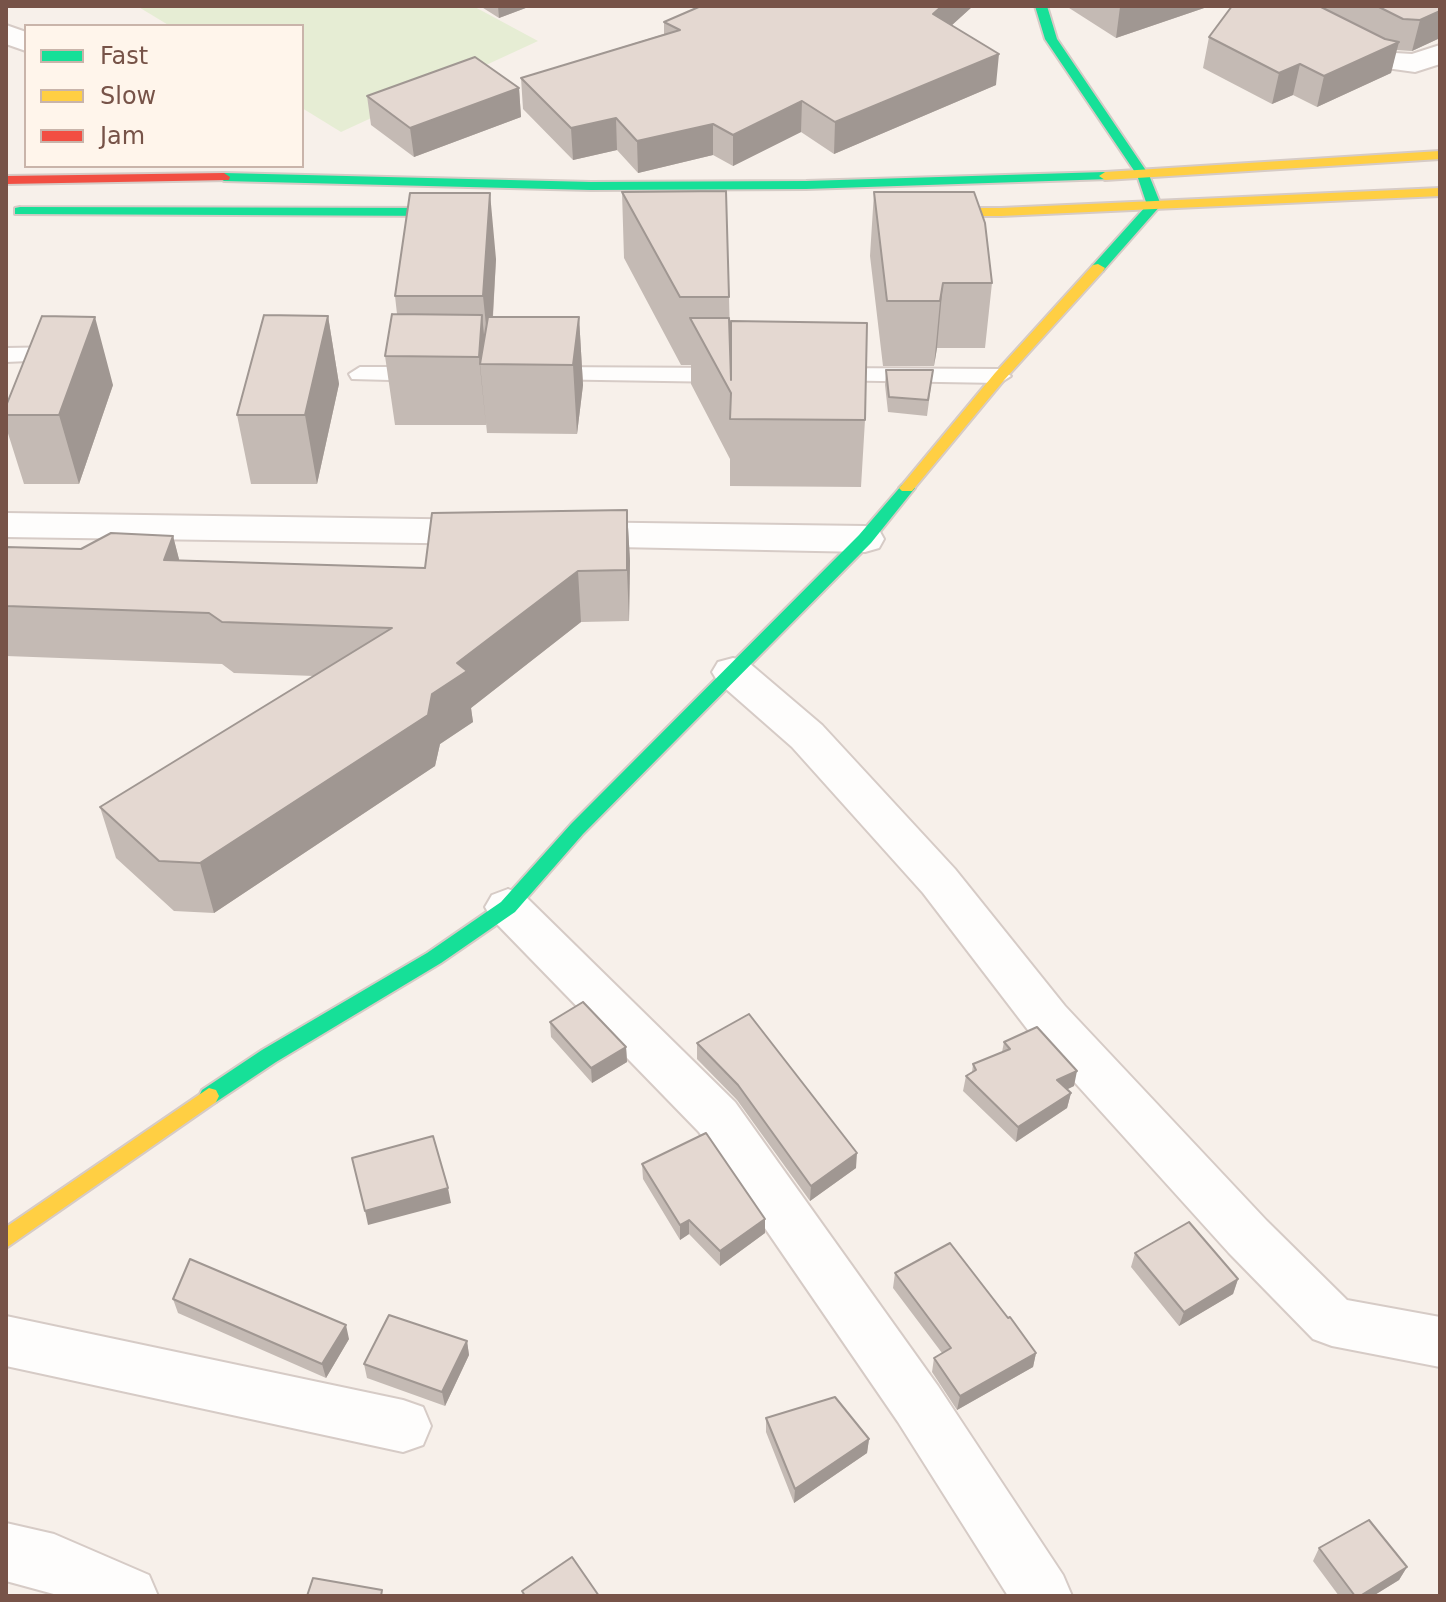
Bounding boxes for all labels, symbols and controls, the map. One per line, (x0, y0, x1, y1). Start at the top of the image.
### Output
legend (24, 24, 304, 168)
text: Fast (100, 42, 148, 70)
text: Slow (100, 82, 156, 110)
text: Jam (100, 122, 145, 150)

